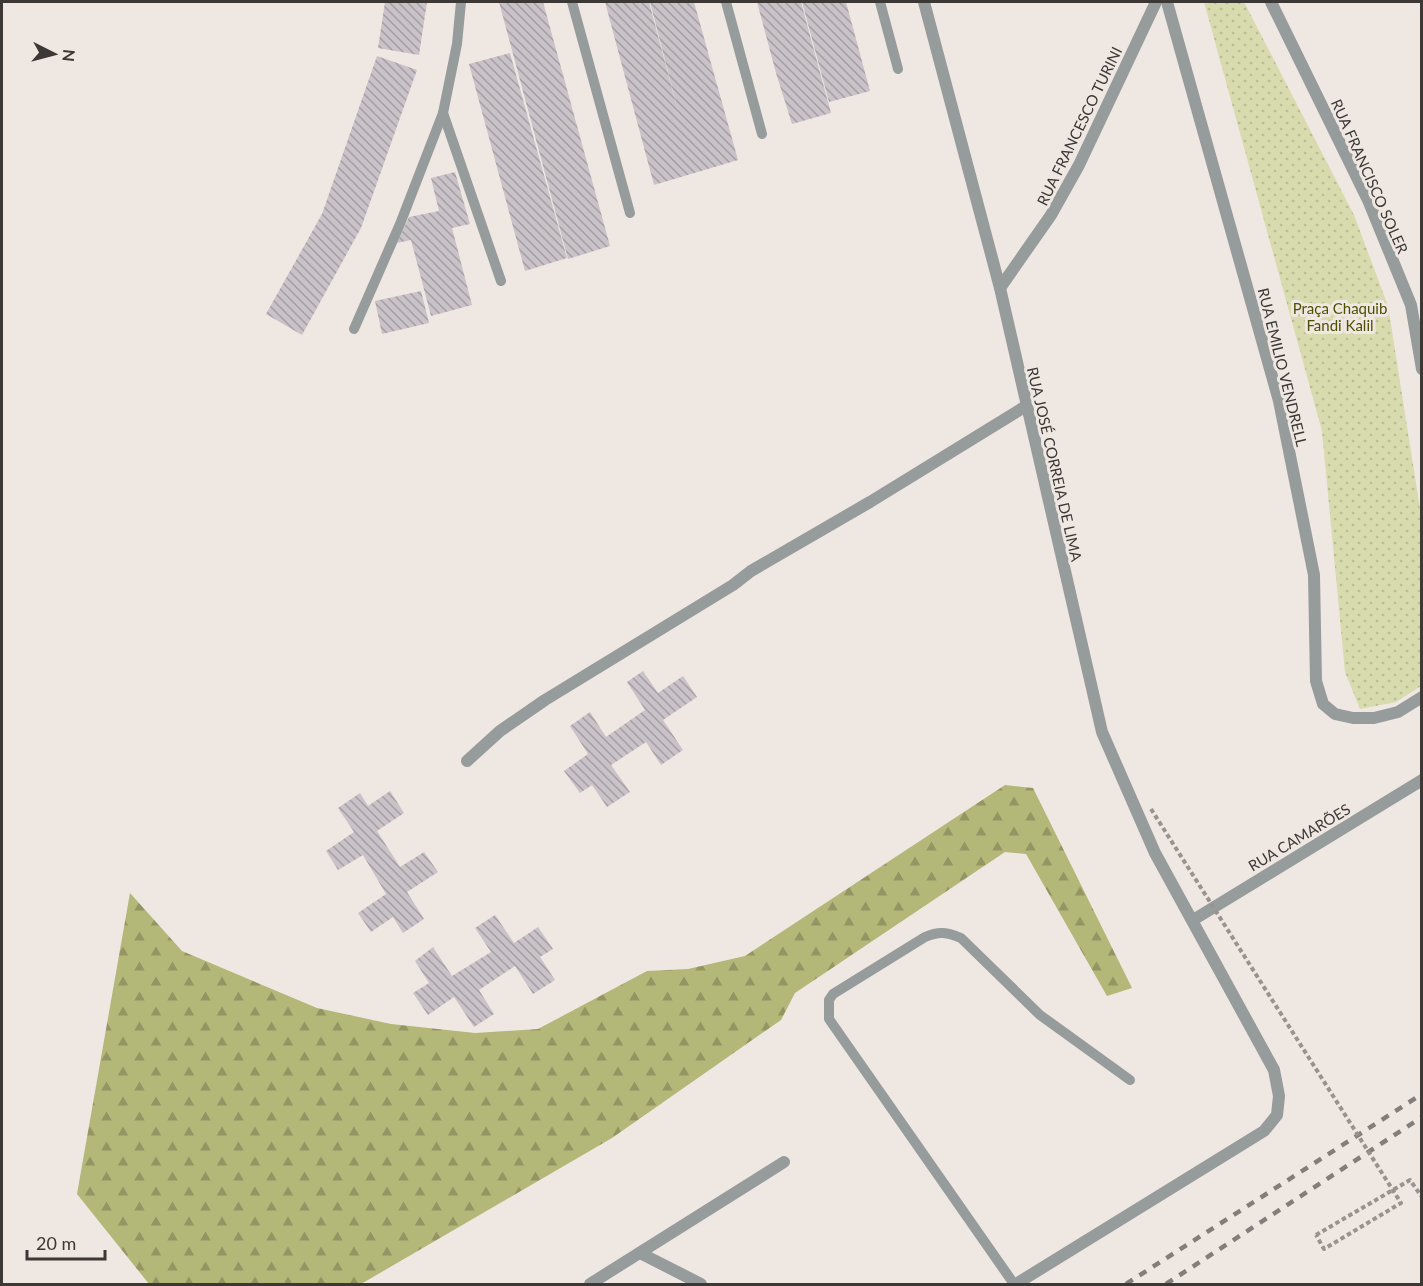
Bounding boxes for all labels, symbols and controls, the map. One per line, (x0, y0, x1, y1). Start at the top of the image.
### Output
north arrow (24, 24, 84, 84)
street label: RUA FRANCESCO TURINI (1033, 44, 1125, 208)
text: N (59, 48, 80, 63)
street label: RUA FRANCISCO SOLER (1328, 96, 1412, 256)
street label: RUA EMILIO VENDRELL (1255, 286, 1311, 448)
park label: Praça Chaquib Fandi Kalil (1293, 299, 1387, 334)
street label: RUA JOSÉ CORREIA DE LIMA (1024, 365, 1086, 564)
street label: RUA CAMARÕES (1245, 799, 1353, 875)
scale bar (27, 1223, 105, 1261)
text: 20 m (36, 1232, 76, 1254)

